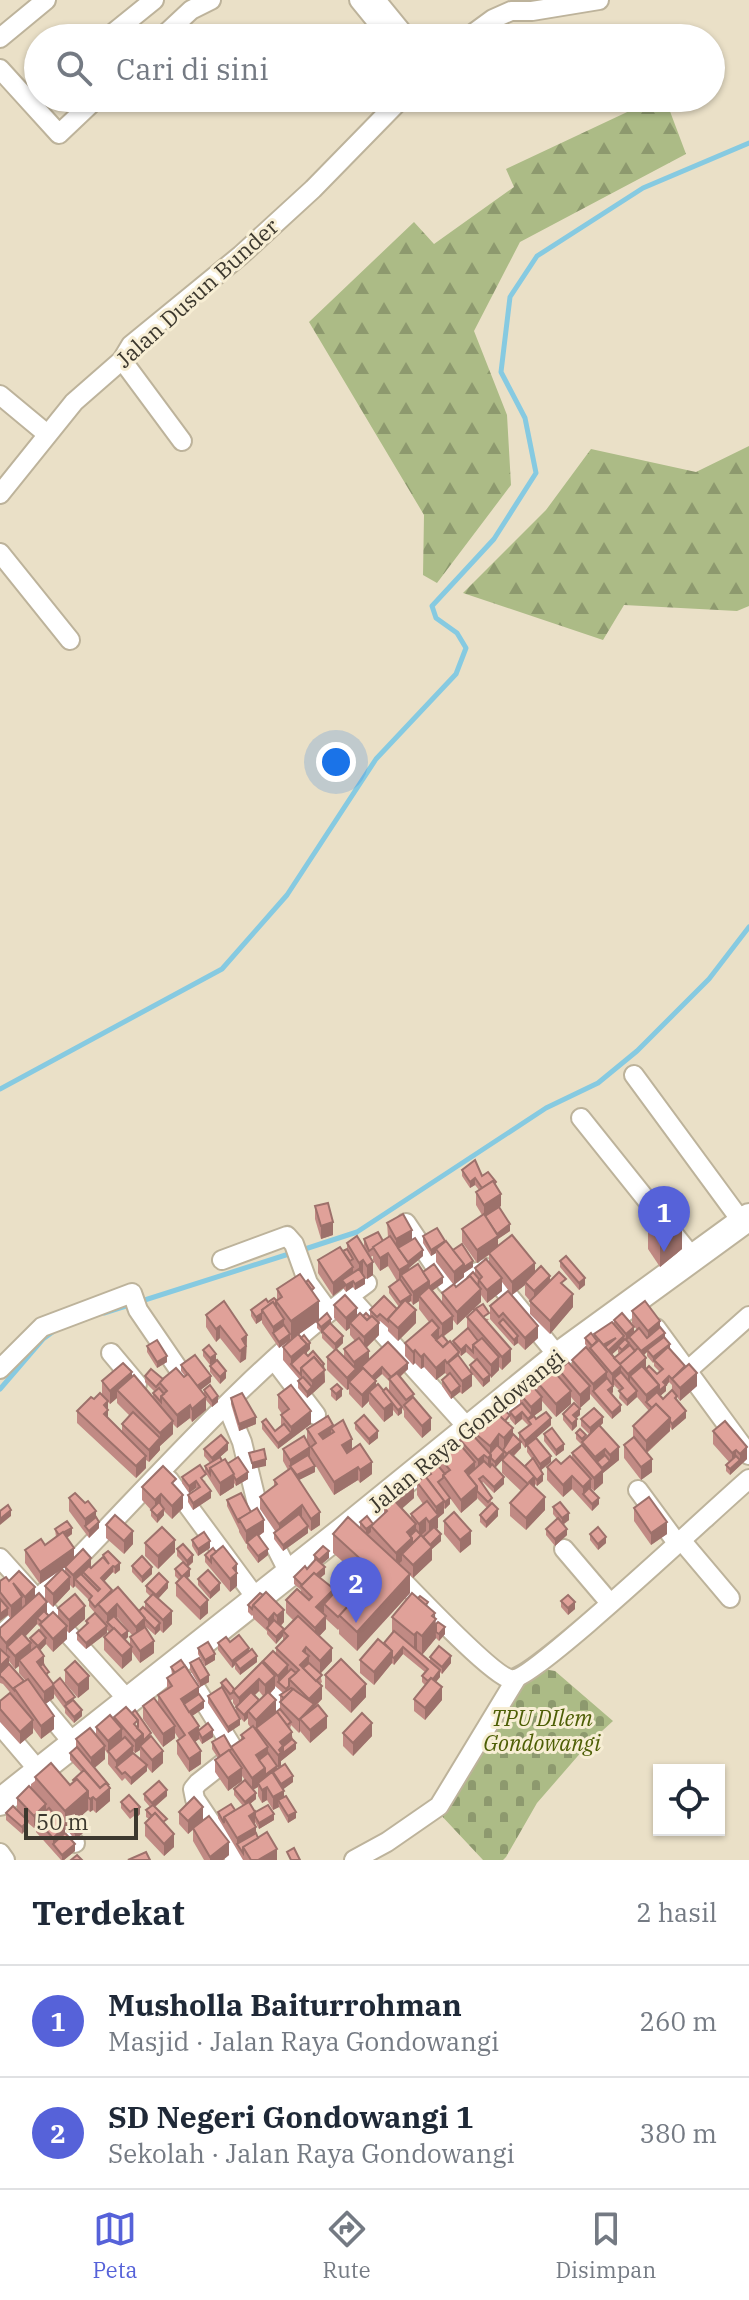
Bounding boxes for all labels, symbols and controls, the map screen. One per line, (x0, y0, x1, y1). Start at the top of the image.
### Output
search box (24, 24, 725, 112)
icon: search (52, 46, 96, 90)
text: Cari di sini (116, 49, 269, 88)
street label: Jalan Dusun Bunder (109, 212, 284, 374)
your location (316, 742, 356, 782)
pin: 1 (638, 1186, 690, 1252)
street label: Jalan Raya Gondowangi (361, 1342, 570, 1519)
pin: 2 (330, 1557, 382, 1623)
park label: TPU DIlem Gondowangi (483, 1703, 601, 1757)
map controls (653, 1764, 725, 1836)
button: locate (653, 1764, 725, 1836)
scale bar (24, 1804, 138, 1840)
text: 50 m (36, 1807, 88, 1836)
text: Terdekat (32, 1890, 185, 1934)
text: 2 hasil (636, 1895, 717, 1929)
text: Musholla Baiturrohman (108, 1985, 462, 2024)
text: 1 (50, 2004, 66, 2038)
text: 260 m (639, 2004, 717, 2038)
text: Masjid · Jalan Raya Gondowangi (108, 2024, 499, 2058)
text: SD Negeri Gondowangi 1 (108, 2097, 474, 2136)
text: 2 (50, 2116, 66, 2150)
text: 380 m (639, 2116, 717, 2150)
text: Sekolah · Jalan Raya Gondowangi (108, 2136, 515, 2170)
tab: Peta (93, 2207, 137, 2284)
tab: Rute (323, 2207, 370, 2284)
tab: Disimpan (556, 2207, 656, 2284)

